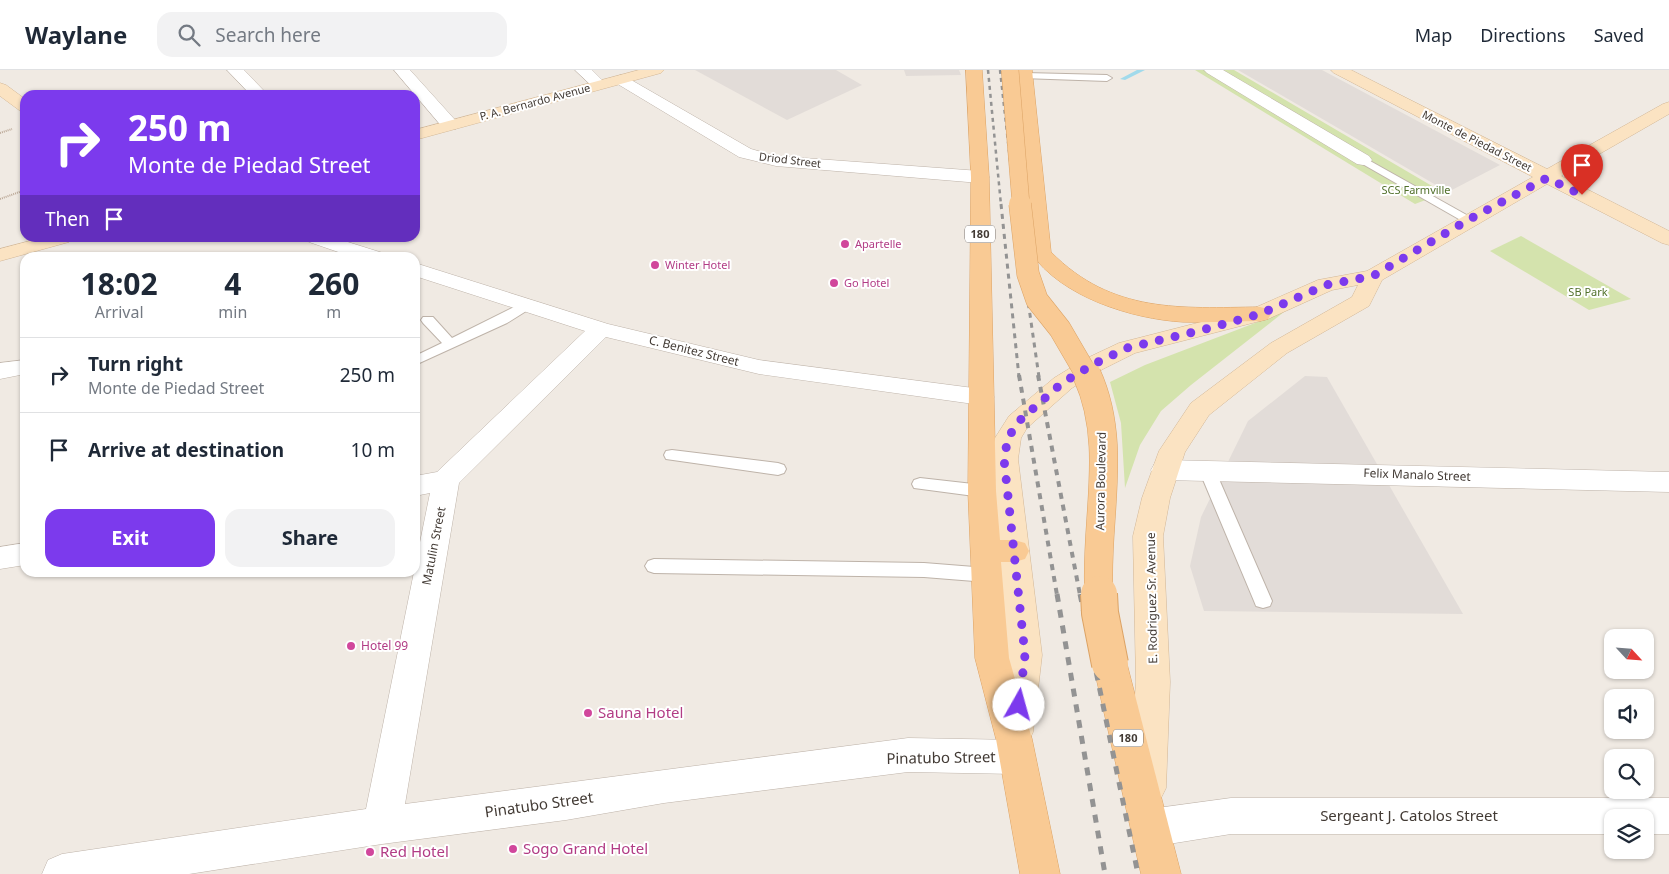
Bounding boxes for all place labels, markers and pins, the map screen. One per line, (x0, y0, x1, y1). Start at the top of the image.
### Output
pin (1561, 144, 1603, 195)
place label: Apartelle (855, 236, 902, 251)
marker: Apartelle (839, 238, 851, 250)
place label: Winter Hotel (665, 257, 730, 272)
marker: Winter Hotel (649, 259, 661, 271)
place label: Go Hotel (844, 275, 889, 290)
marker: Go Hotel (828, 277, 840, 289)
place label: Hotel 99 (361, 637, 408, 654)
marker: Hotel 99 (345, 640, 357, 652)
place label: Sauna Hotel (598, 702, 683, 722)
marker: Sauna Hotel (582, 707, 594, 719)
place label: Sogo Grand Hotel (523, 838, 648, 858)
place label: Red Hotel (380, 841, 449, 861)
marker: Sogo Grand Hotel (507, 843, 519, 855)
marker: Red Hotel (364, 846, 376, 858)

